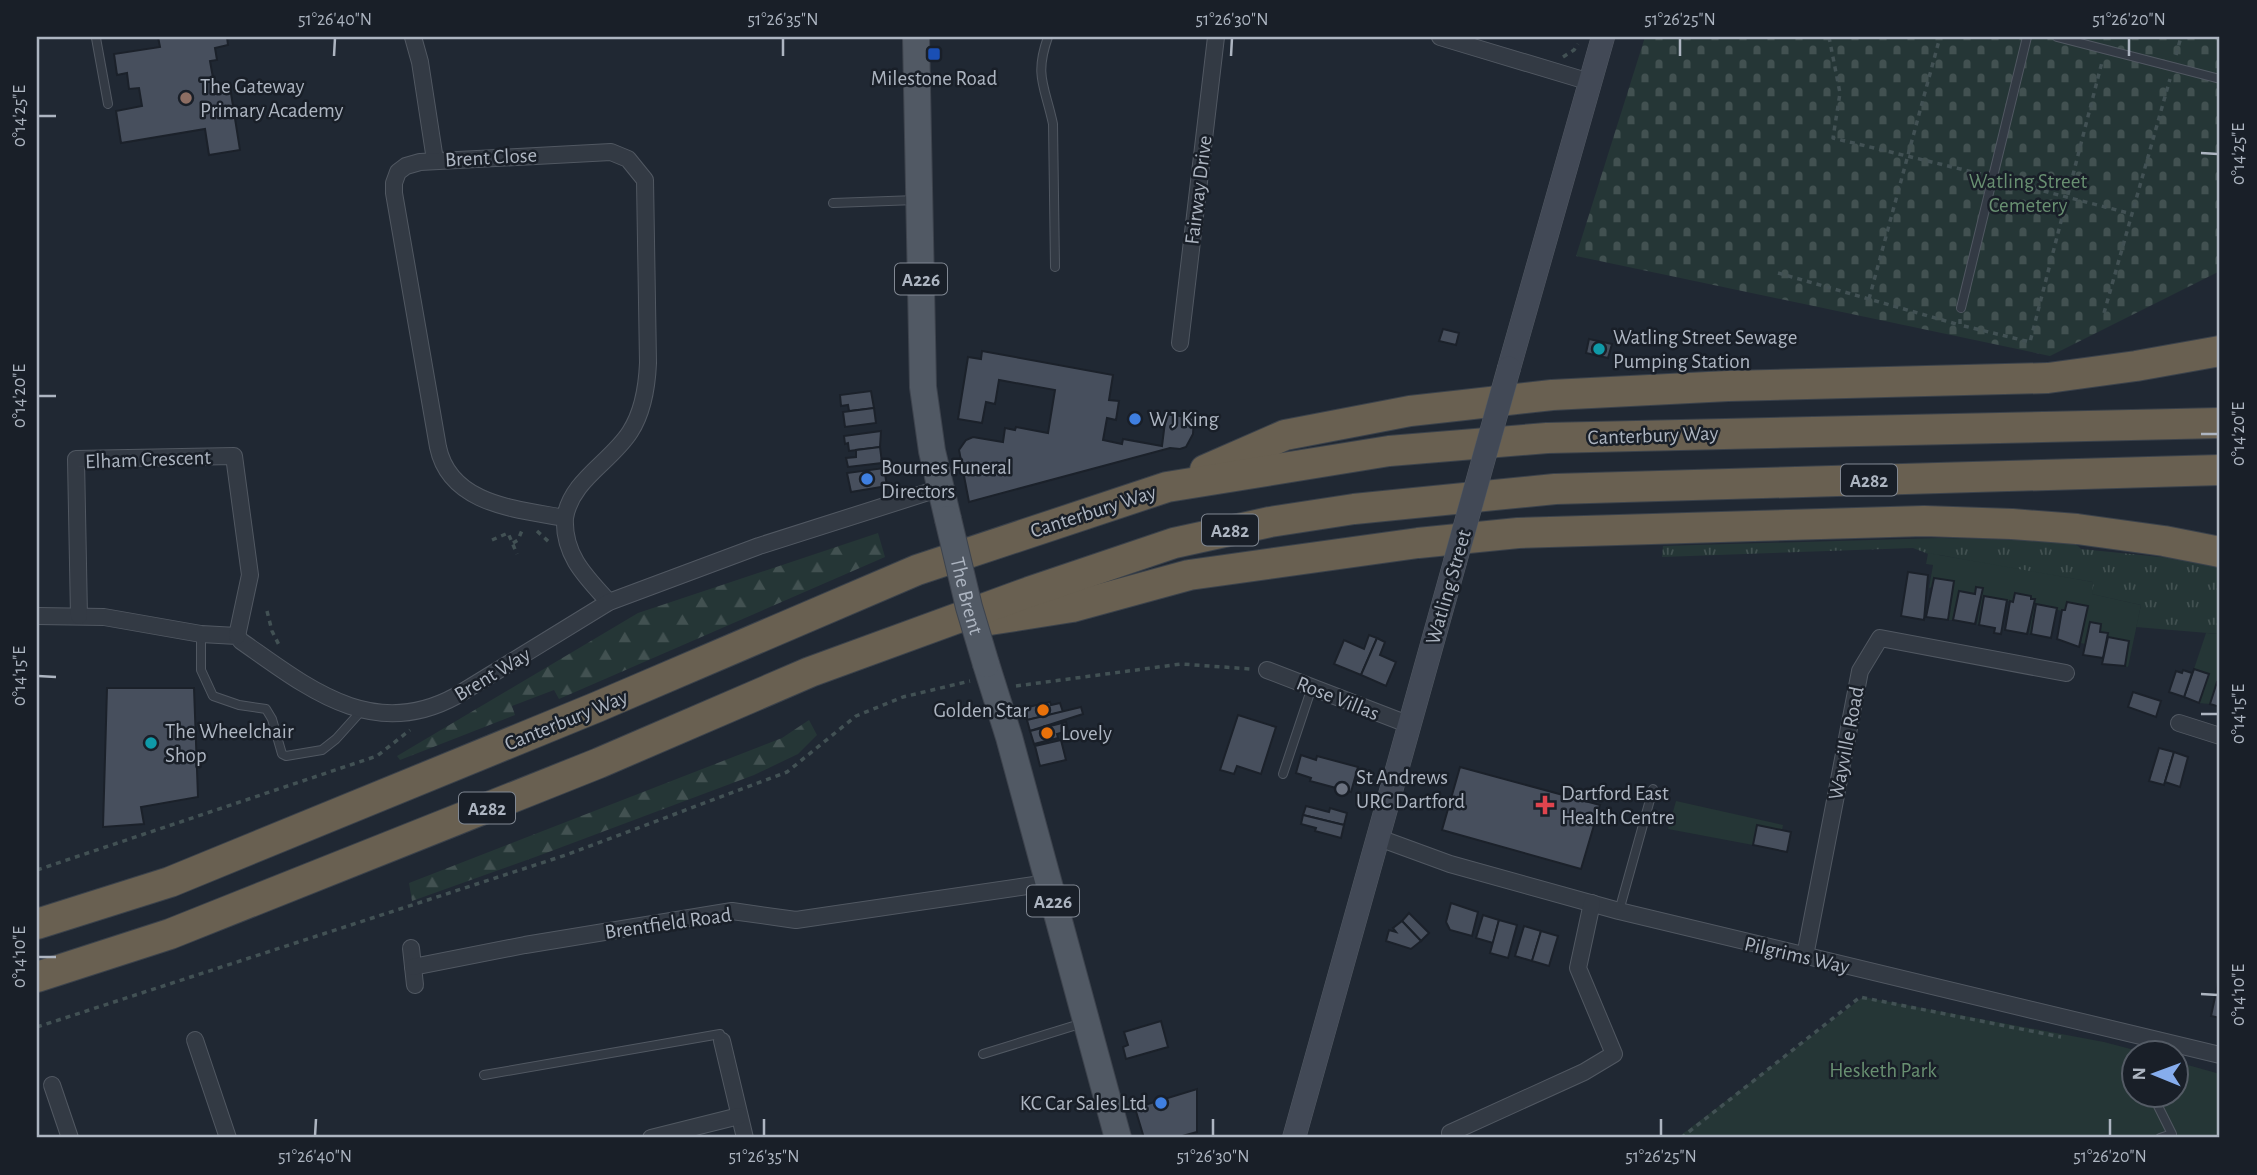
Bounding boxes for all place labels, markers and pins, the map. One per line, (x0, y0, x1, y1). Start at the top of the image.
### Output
marker: Milestone Road (926, 46, 942, 62)
place label: Milestone Road (871, 68, 997, 89)
place label: The Gateway Primary Academy (200, 76, 344, 121)
marker: The Gateway Primary Academy (178, 90, 194, 106)
place label: Watling Street Sewage Pumping Station (1613, 327, 1797, 372)
marker: Watling Street Sewage Pumping Station (1591, 341, 1607, 357)
place label: W J King (1149, 409, 1220, 430)
marker: W J King (1127, 411, 1143, 427)
place label: Bournes Funeral Directors (881, 457, 1012, 502)
marker: Bournes Funeral Directors (859, 471, 875, 487)
place label: Golden Star (934, 700, 1029, 721)
marker: Golden Star (1035, 702, 1051, 718)
place label: The Wheelchair Shop (165, 721, 294, 766)
place label: Lovely (1061, 723, 1112, 744)
marker: Lovely (1039, 725, 1055, 741)
marker: The Wheelchair Shop (143, 735, 159, 751)
place label: St Andrews URC Dartford (1356, 767, 1465, 812)
marker: St Andrews URC Dartford (1334, 781, 1350, 797)
place label: Dartford East Health Centre (1561, 783, 1675, 828)
marker: Dartford East Health Centre (1535, 795, 1555, 815)
place label: KC Car Sales Ltd (1020, 1093, 1147, 1114)
marker: KC Car Sales Ltd (1153, 1095, 1169, 1111)

